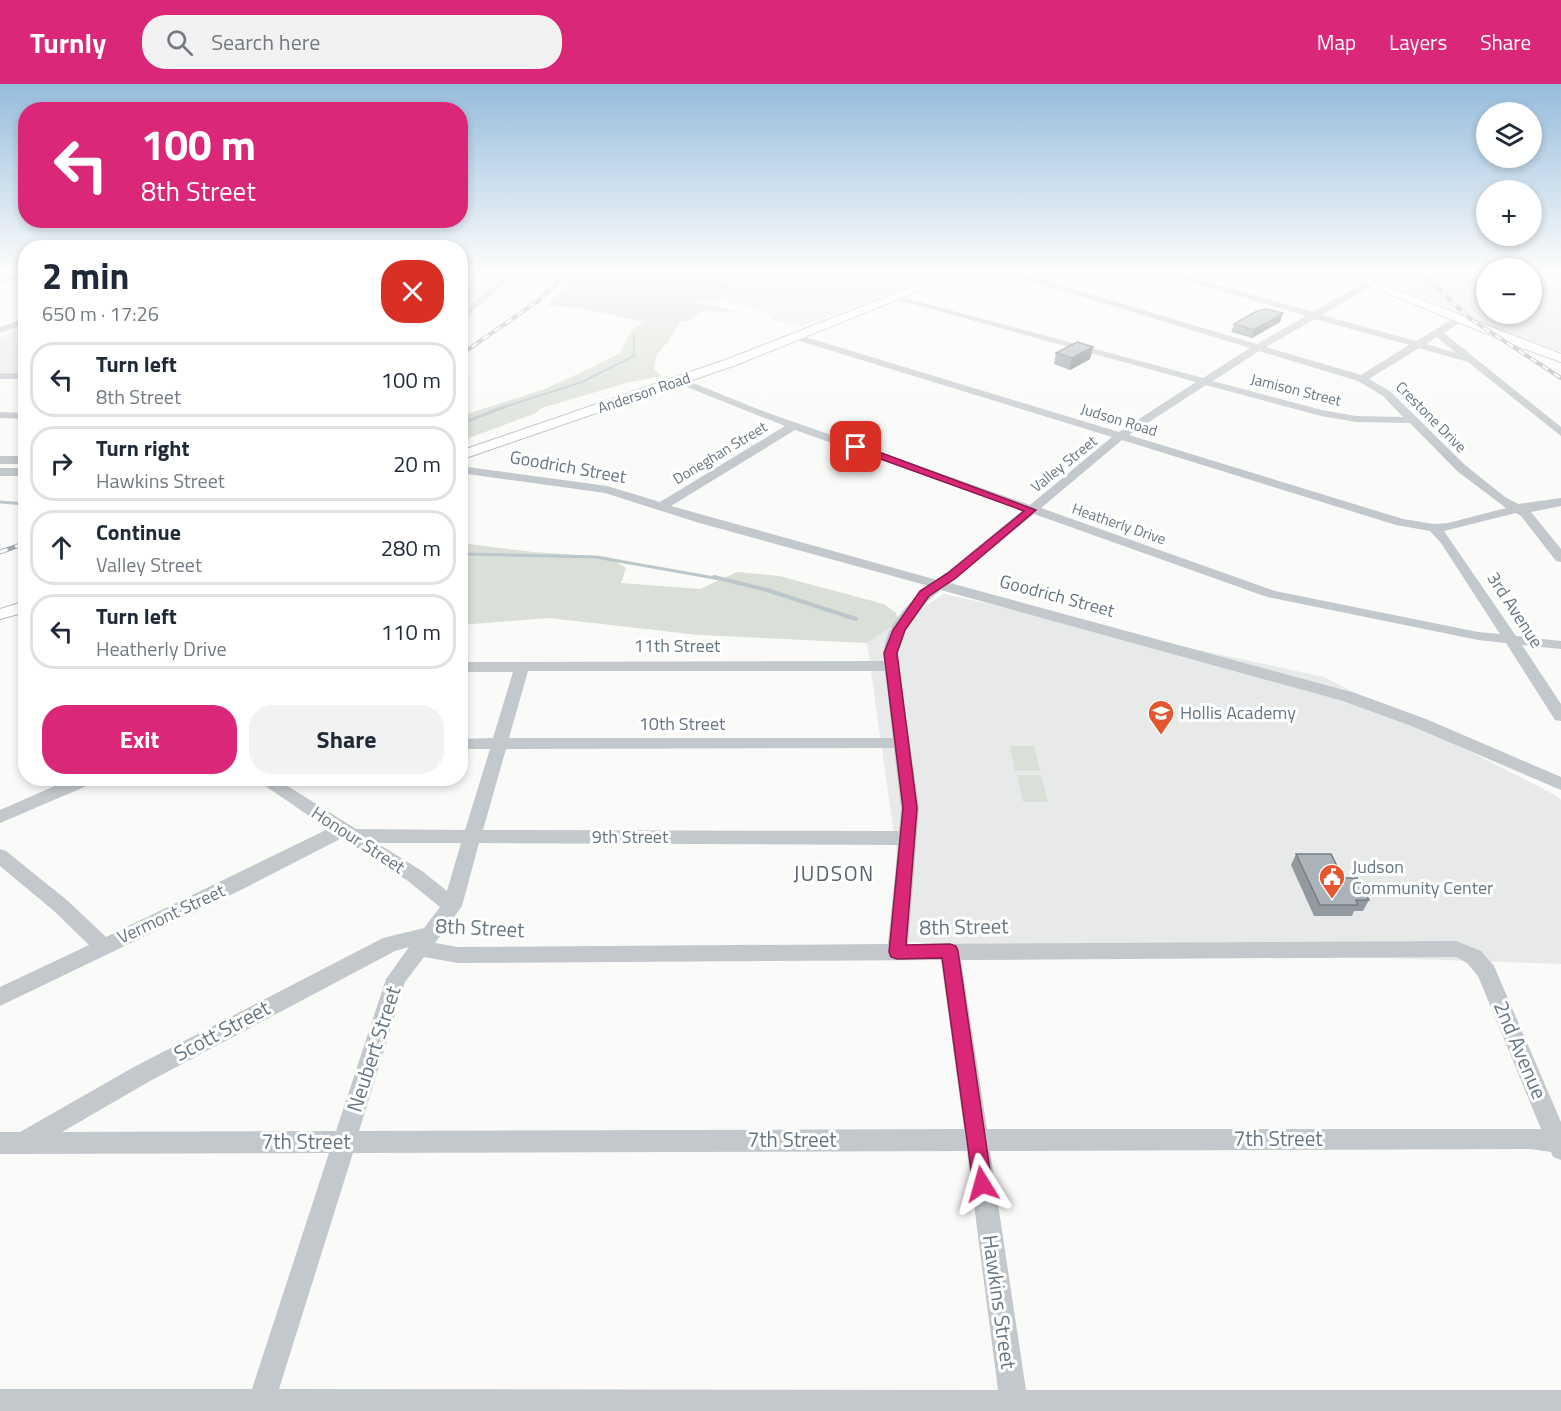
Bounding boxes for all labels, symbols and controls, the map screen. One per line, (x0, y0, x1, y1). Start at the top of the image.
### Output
search box (142, 15, 562, 69)
text: Turnly (30, 21, 106, 64)
text: Search here (211, 25, 320, 59)
icon: search (163, 26, 196, 59)
text: Map (1317, 26, 1356, 58)
text: Layers (1389, 26, 1447, 58)
text: Share (1480, 26, 1531, 58)
map controls (1476, 102, 1542, 324)
button: layers (1476, 102, 1542, 168)
text: 100 m (141, 112, 256, 176)
icon: left (42, 126, 120, 204)
text: 8th Street (141, 170, 256, 211)
button: + (1476, 180, 1542, 246)
text: 2 min (42, 248, 129, 303)
button: − (1476, 258, 1542, 324)
button: close (381, 260, 444, 323)
text: 650 m · 17:26 (42, 298, 159, 329)
text: Turn left (96, 347, 177, 381)
icon: left (45, 363, 78, 396)
text: 100 m (381, 363, 441, 397)
street label: Anderson Road (595, 366, 693, 419)
street label: Jamison Street (1248, 367, 1345, 412)
street label: Crestone Drive (1390, 376, 1472, 458)
text: 8th Street (96, 381, 181, 412)
street label: Judson Road (1078, 397, 1160, 442)
street label: Doneghan Street (668, 415, 772, 490)
pin (830, 421, 881, 472)
street label: Valley Street (1026, 429, 1102, 498)
icon: arrive (839, 430, 872, 463)
text: Turn right (96, 431, 190, 465)
street label: Goodrich Street (508, 443, 629, 490)
icon: right (45, 447, 78, 480)
text: 20 m (393, 447, 441, 481)
text: Hawkins Street (96, 465, 225, 496)
street label: Heatherly Drive (1069, 497, 1169, 550)
text: Continue (96, 515, 181, 549)
icon: ahead (45, 531, 78, 564)
text: 280 m (381, 531, 441, 565)
text: Valley Street (96, 549, 202, 580)
street label: 3rd Avenue (1481, 566, 1550, 653)
street label: Goodrich Street (997, 567, 1118, 624)
text: Turn left (96, 599, 177, 633)
icon: left (45, 615, 78, 648)
text: 110 m (381, 615, 441, 649)
street label: 11th Street (634, 632, 721, 659)
text: Heatherly Drive (96, 633, 227, 664)
school or university icon: Hollis Academy (1146, 698, 1176, 736)
place label: Hollis Academy (1180, 699, 1296, 726)
button: Exit (42, 705, 237, 774)
button: Share (249, 705, 444, 774)
street label: 10th Street (639, 710, 726, 737)
street label: Honour Street (306, 799, 411, 880)
street label: 9th Street (592, 823, 669, 850)
place label: Judson Community Center (1352, 853, 1493, 901)
district label: JUDSON (793, 857, 875, 889)
public building icon: Judson Community Center (1317, 862, 1347, 900)
street label: Vermont Street (112, 877, 230, 950)
street label: 8th Street (435, 909, 526, 945)
street label: 8th Street (919, 909, 1009, 943)
street label: Neubert Street (338, 981, 409, 1116)
street label: Scott Street (168, 991, 276, 1069)
street label: 2nd Avenue (1486, 995, 1556, 1104)
street label: 7th Street (1233, 1122, 1323, 1154)
street label: 7th Street (747, 1123, 837, 1155)
street label: 7th Street (261, 1125, 351, 1157)
position arrow (950, 1152, 1014, 1216)
street label: Hawkins Street (975, 1233, 1025, 1372)

